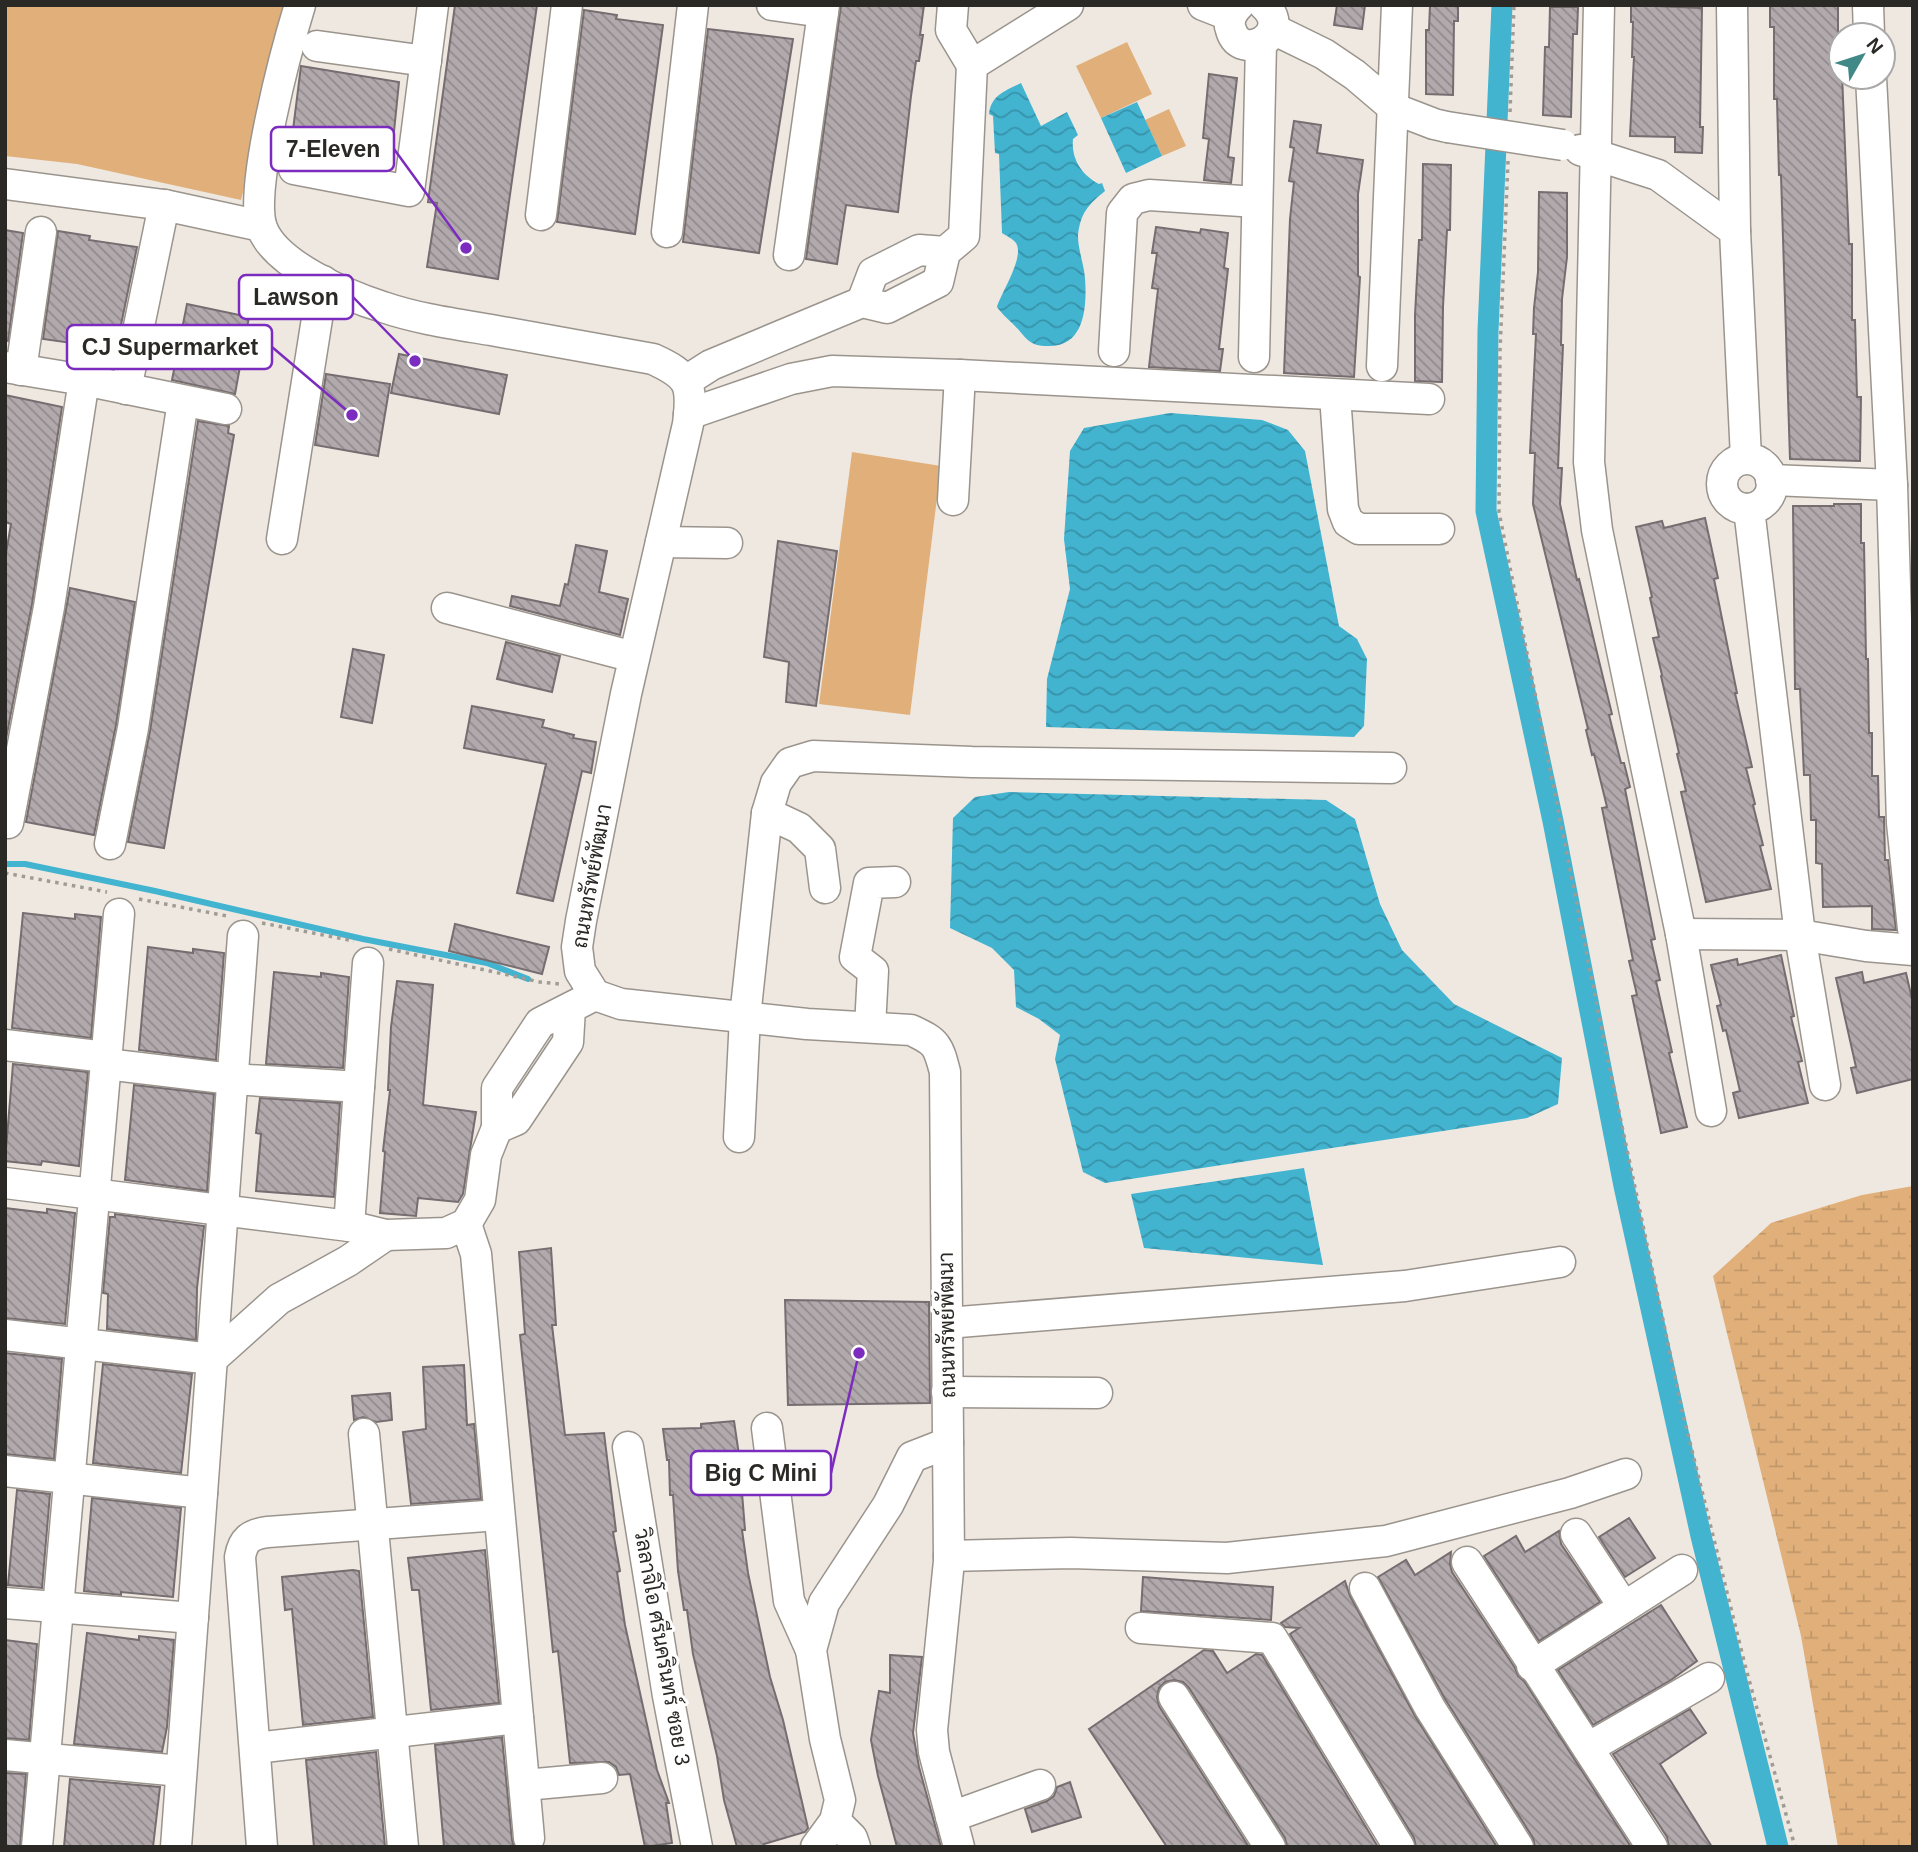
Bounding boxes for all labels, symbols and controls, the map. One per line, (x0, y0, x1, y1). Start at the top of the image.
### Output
north arrow (1827, 21, 1897, 91)
text: N (1862, 34, 1887, 58)
callout: 7-Eleven (271, 127, 394, 171)
text: 7-Eleven (286, 136, 380, 162)
callout: Lawson (239, 275, 353, 319)
text: Lawson (253, 284, 339, 310)
callout: CJ Supermarket (67, 325, 272, 369)
text: CJ Supermarket (82, 334, 259, 360)
street label: ถนนทรัพย์พัฒนา (566, 802, 616, 950)
street label: ถนนทรัพย์พัฒนา (932, 1252, 959, 1398)
callout: Big C Mini (691, 1451, 831, 1495)
text: Big C Mini (705, 1460, 817, 1486)
street label: วิลลาจิโอ ศรีนครินทร์ ซอย 3 (630, 1526, 697, 1767)

